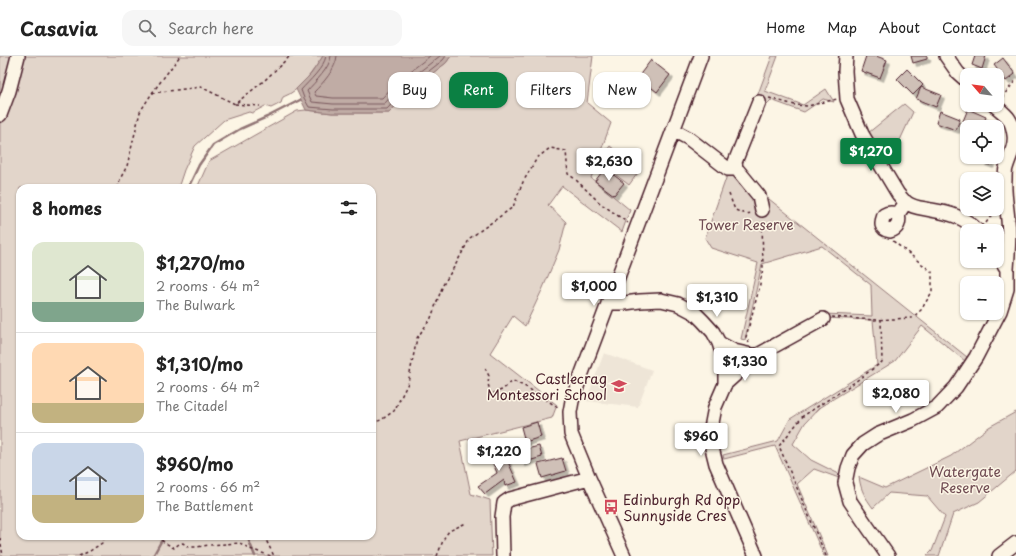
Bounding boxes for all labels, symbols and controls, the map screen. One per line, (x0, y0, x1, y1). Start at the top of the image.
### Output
search box (122, 10, 402, 46)
text: Casavia (20, 14, 98, 42)
text: Search here (168, 16, 254, 39)
icon: search (136, 17, 158, 39)
text: Home (766, 17, 805, 38)
text: Map (827, 17, 857, 38)
text: About (879, 17, 920, 38)
text: Contact (942, 17, 996, 38)
north arrow (960, 68, 1004, 112)
map controls (960, 68, 1004, 320)
chip: Buy (388, 72, 441, 108)
chip: Rent (449, 72, 508, 108)
chip: Filters (516, 72, 585, 108)
chip: New (593, 72, 651, 108)
button: locate (960, 120, 1004, 164)
pin: $1,270 (838, 138, 904, 172)
text: $1,270 (849, 141, 893, 160)
pin: $2,630 (576, 148, 642, 182)
text: $2,630 (585, 151, 633, 170)
button: layers (960, 172, 1004, 216)
text: 8 homes (32, 195, 102, 221)
icon: filters (338, 197, 360, 219)
park label: Tower Reserve (698, 214, 794, 235)
button: + (960, 224, 1004, 268)
text: $1,270/mo (156, 250, 245, 276)
icon: home (64, 258, 112, 306)
pin: $1,000 (561, 273, 627, 307)
text: 2 rooms · 64 m² (156, 276, 260, 295)
text: $1,000 (571, 276, 617, 295)
button: − (960, 276, 1004, 320)
pin: $1,310 (684, 284, 750, 318)
text: $1,310 (696, 287, 738, 306)
text: The Bulwark (156, 295, 235, 314)
pin: $1,330 (712, 348, 778, 382)
text: $1,310/mo (156, 351, 243, 377)
text: $1,330 (723, 351, 767, 370)
icon: home (64, 359, 112, 407)
place label: Castlecrag Montessori School (487, 368, 607, 405)
text: 2 rooms · 64 m² (156, 377, 260, 396)
school or university icon: Castlecrag Montessori School (610, 377, 628, 395)
pin: $2,080 (863, 380, 929, 414)
text: $2,080 (872, 383, 920, 402)
text: The Citadel (156, 396, 228, 415)
pin: $960 (677, 423, 725, 457)
text: $960 (684, 426, 718, 445)
pin: $1,220 (466, 438, 532, 472)
text: $1,220 (477, 441, 521, 460)
text: $960/mo (156, 451, 233, 477)
icon: home (64, 459, 112, 507)
park label: Watergate Reserve (929, 461, 1001, 498)
text: 2 rooms · 66 m² (156, 477, 260, 496)
place label: Edinburgh Rd opp Sunnyside Cres (623, 489, 740, 526)
text: The Battlement (156, 496, 253, 515)
bus stop icon: Edinburgh Rd opp Sunnyside Cres (602, 498, 620, 516)

